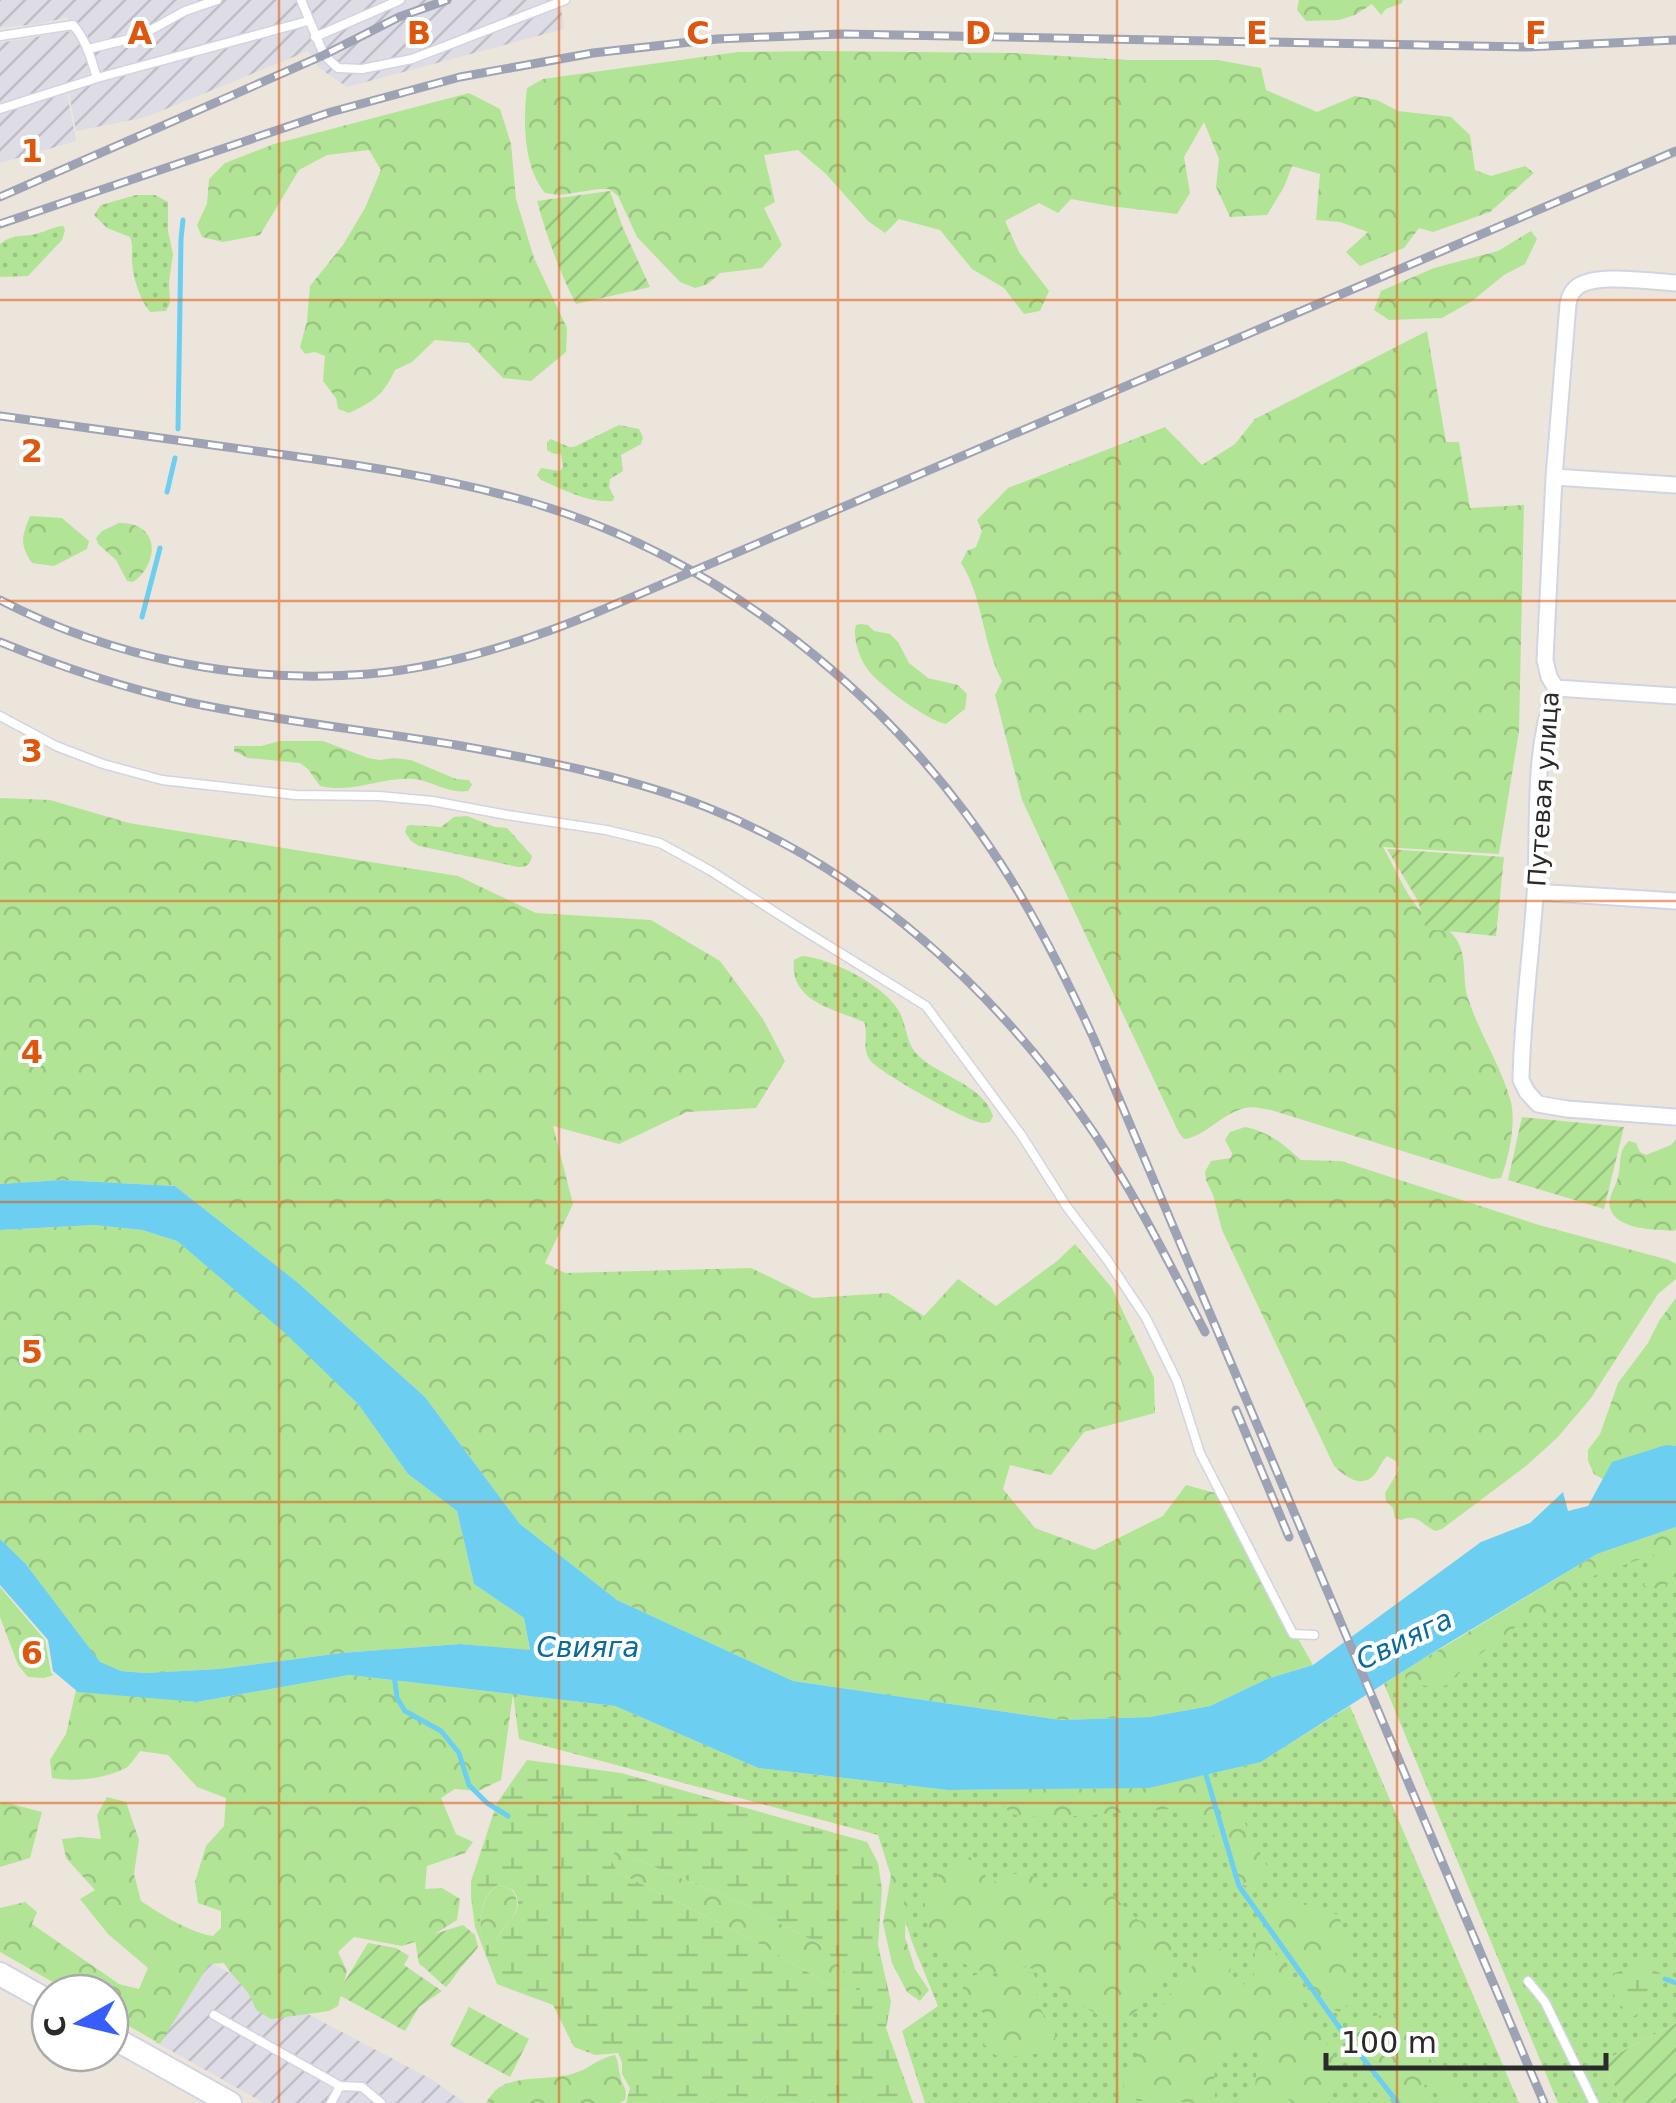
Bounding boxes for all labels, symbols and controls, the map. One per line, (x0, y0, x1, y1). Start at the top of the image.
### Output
text: A (128, 14, 153, 52)
text: B (407, 14, 431, 52)
text: C (686, 14, 710, 52)
text: D (965, 14, 991, 52)
text: E (1246, 14, 1268, 52)
text: F (1525, 14, 1547, 52)
text: 1 (21, 132, 43, 170)
text: 2 (21, 432, 43, 470)
street label: Путевая улица (1522, 690, 1565, 888)
text: 3 (21, 732, 43, 770)
text: 4 (21, 1033, 43, 1071)
text: 5 (21, 1333, 43, 1371)
water label: Свияга (1351, 1602, 1458, 1677)
water label: Свияга (537, 1631, 639, 1664)
text: 6 (21, 1634, 43, 1672)
north arrow (30, 1973, 130, 2073)
scale bar (1326, 2008, 1606, 2070)
text: С (38, 2014, 74, 2039)
text: 100 m (1341, 2025, 1437, 2060)

